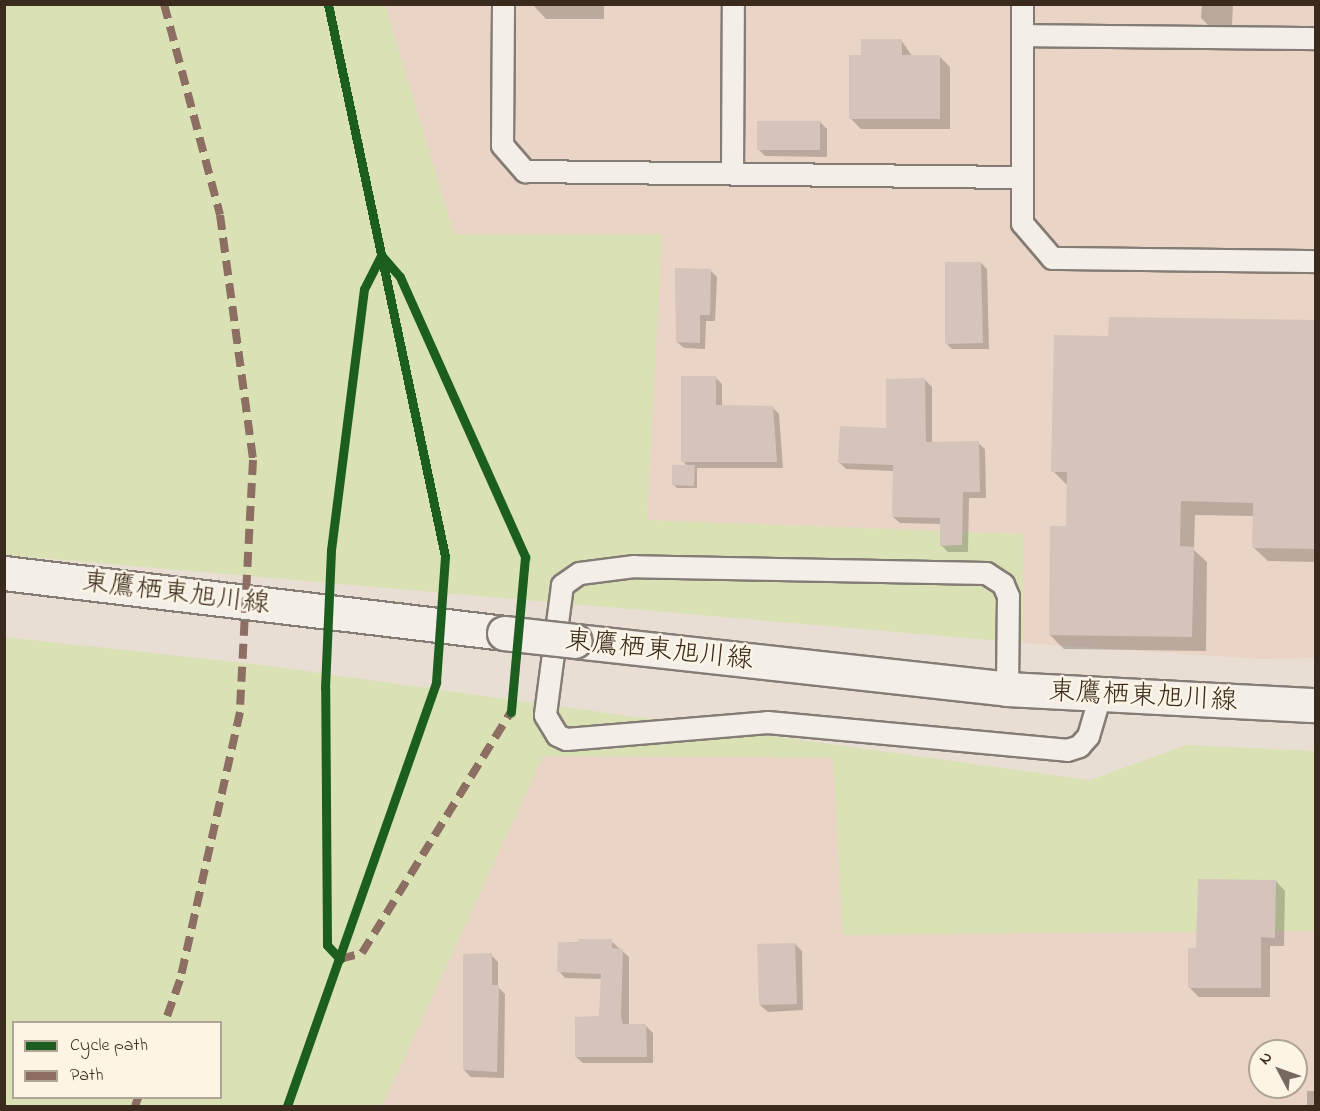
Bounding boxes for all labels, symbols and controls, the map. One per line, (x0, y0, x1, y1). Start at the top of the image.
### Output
street label: 東鷹栖東旭川線 (80, 566, 272, 622)
street label: 東鷹栖東旭川線 (563, 625, 755, 677)
street label: 東鷹栖東旭川線 (1048, 676, 1238, 718)
legend (12, 1021, 222, 1099)
text: Cycle path (70, 1033, 148, 1059)
north arrow (1248, 1039, 1308, 1099)
text: N (1253, 1047, 1279, 1070)
text: Path (70, 1063, 104, 1089)

